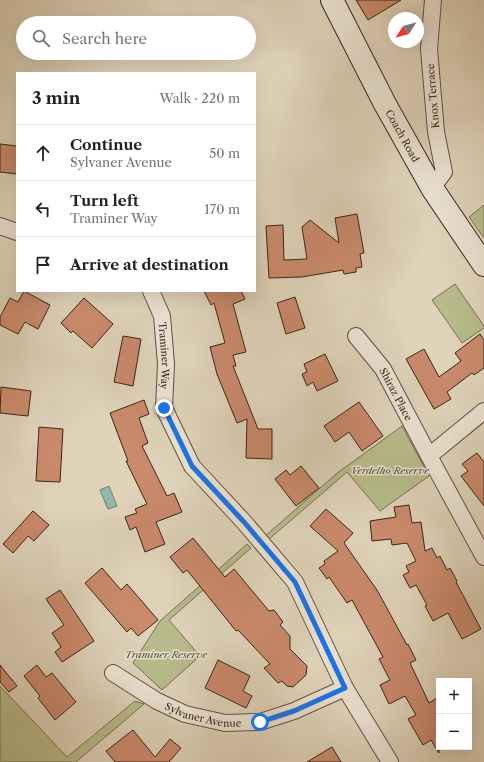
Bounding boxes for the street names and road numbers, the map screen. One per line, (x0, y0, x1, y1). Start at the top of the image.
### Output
street label: Knox Terrace (424, 63, 442, 129)
street label: Coach Road (383, 107, 423, 164)
street label: Traminer Way (156, 321, 173, 390)
street label: Shiraz Place (377, 365, 416, 423)
street label: Sylvaner Avenue (163, 699, 242, 730)

